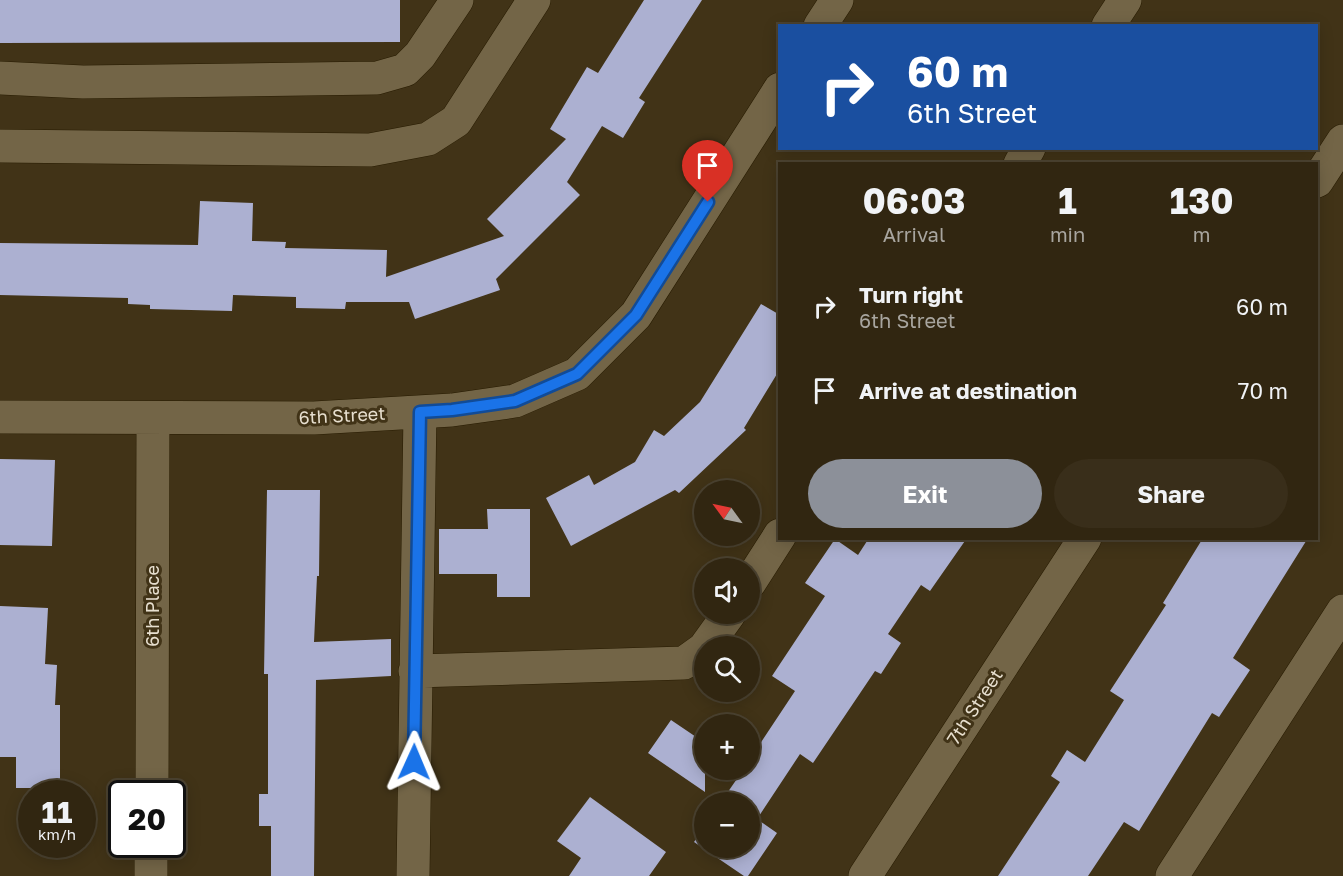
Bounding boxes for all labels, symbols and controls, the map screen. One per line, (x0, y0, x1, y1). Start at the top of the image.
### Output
text: 60 m (907, 46, 1008, 96)
icon: right (808, 48, 886, 126)
text: 6th Street (907, 97, 1037, 129)
pin (682, 140, 733, 202)
icon: arrive (691, 149, 724, 182)
text: 06:03 (862, 179, 966, 222)
text: 1 (1058, 179, 1077, 222)
text: 130 (1170, 179, 1234, 222)
text: Arrival (883, 222, 945, 246)
text: min (1050, 222, 1085, 246)
text: m (1193, 222, 1210, 246)
text: Turn right (859, 281, 963, 308)
icon: right (808, 290, 841, 323)
text: 60 m (1236, 293, 1288, 320)
text: 6th Street (859, 308, 956, 332)
icon: arrive (808, 374, 841, 407)
text: Arrive at destination (859, 377, 1077, 404)
text: 70 m (1238, 377, 1288, 404)
street label: 6th Street (298, 402, 386, 428)
button: Exit (808, 459, 1042, 528)
button: Share (1054, 459, 1288, 528)
north arrow (694, 480, 760, 546)
map controls (694, 480, 760, 858)
button: sound (694, 558, 760, 624)
street label: 6th Place (141, 565, 163, 647)
button: search (694, 636, 760, 702)
street label: 7th Street (942, 665, 1007, 748)
button: + (694, 714, 760, 780)
position arrow (382, 730, 446, 794)
speed limit sign: 20 (108, 780, 186, 858)
button: − (694, 792, 760, 858)
text: 11 (42, 794, 72, 830)
text: km/h (38, 825, 76, 843)

